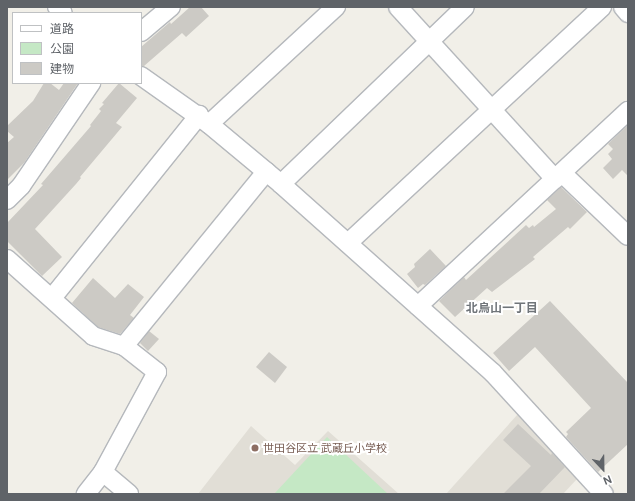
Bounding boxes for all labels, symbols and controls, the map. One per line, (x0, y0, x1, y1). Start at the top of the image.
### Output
legend (12, 12, 142, 84)
text: 道路 (50, 21, 74, 37)
text: 公園 (50, 41, 74, 57)
text: 建物 (50, 61, 74, 77)
district label: 北烏山一丁目 (466, 302, 538, 316)
place label: 世田谷区立 武蔵丘小学校 (263, 441, 387, 455)
marker: 世田谷区立 武蔵丘小学校 (250, 443, 260, 453)
north arrow (583, 449, 623, 489)
text: N (601, 472, 614, 488)

